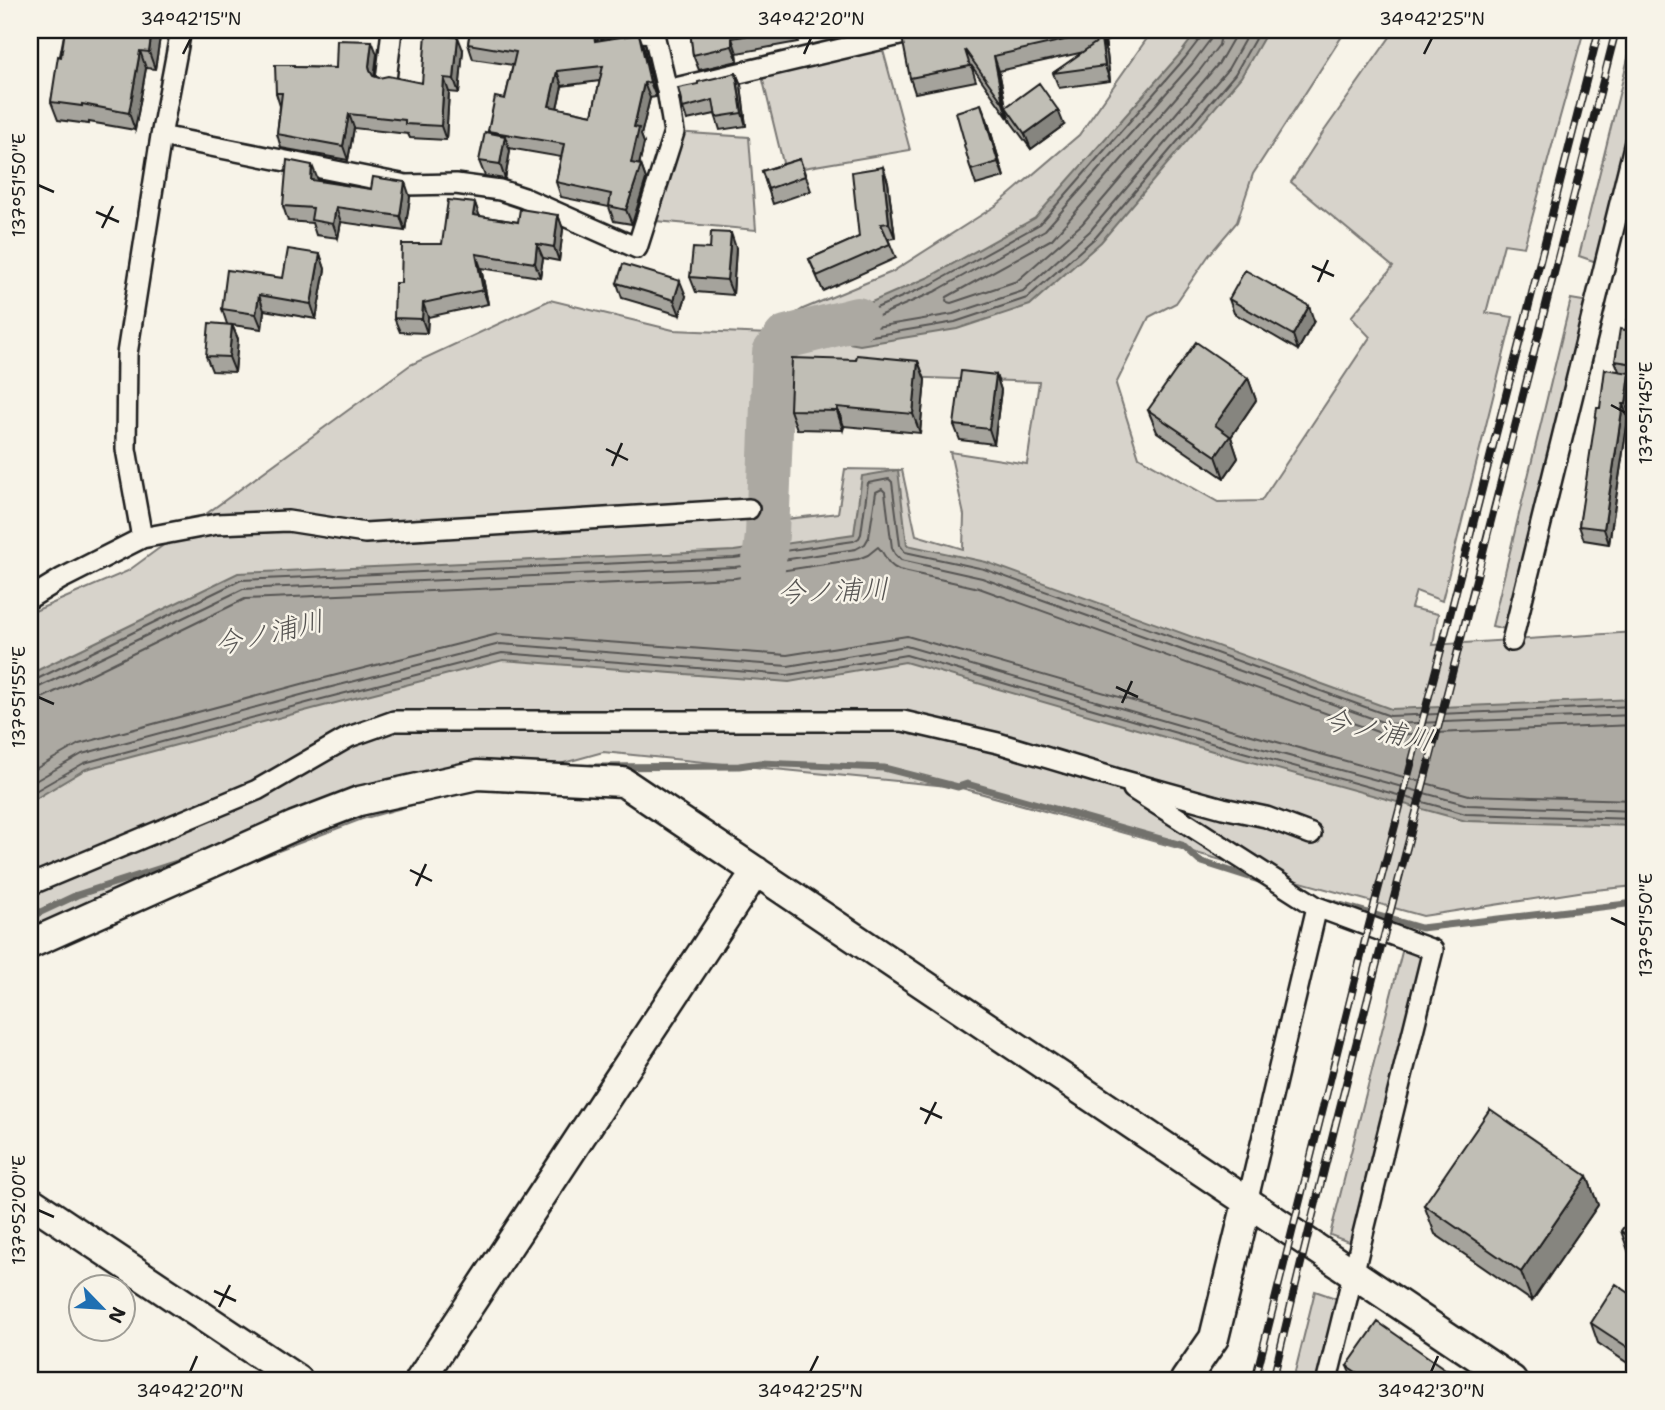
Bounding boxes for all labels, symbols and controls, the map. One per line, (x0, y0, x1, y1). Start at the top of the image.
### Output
text: 34°42'15"N (140, 7, 242, 31)
text: 34°42'20"N (757, 7, 865, 31)
text: 34°42'25"N (1379, 7, 1485, 31)
text: 137°51'50"E (7, 133, 31, 237)
text: 137°51'45"E (1634, 362, 1658, 464)
water label: 今ノ浦川 (776, 569, 890, 611)
water label: 今ノ浦川 (210, 601, 328, 663)
text: 137°51'55"E (7, 646, 31, 748)
water label: 今ノ浦川 (1319, 699, 1437, 759)
text: 137°51'50"E (1634, 873, 1658, 977)
text: 137°52'00"E (7, 1155, 31, 1265)
north arrow (66, 1274, 136, 1344)
text: N (102, 1303, 131, 1327)
text: 34°42'20"N (136, 1379, 244, 1403)
text: 34°42'25"N (757, 1379, 863, 1403)
text: 34°42'30"N (1377, 1379, 1485, 1403)

